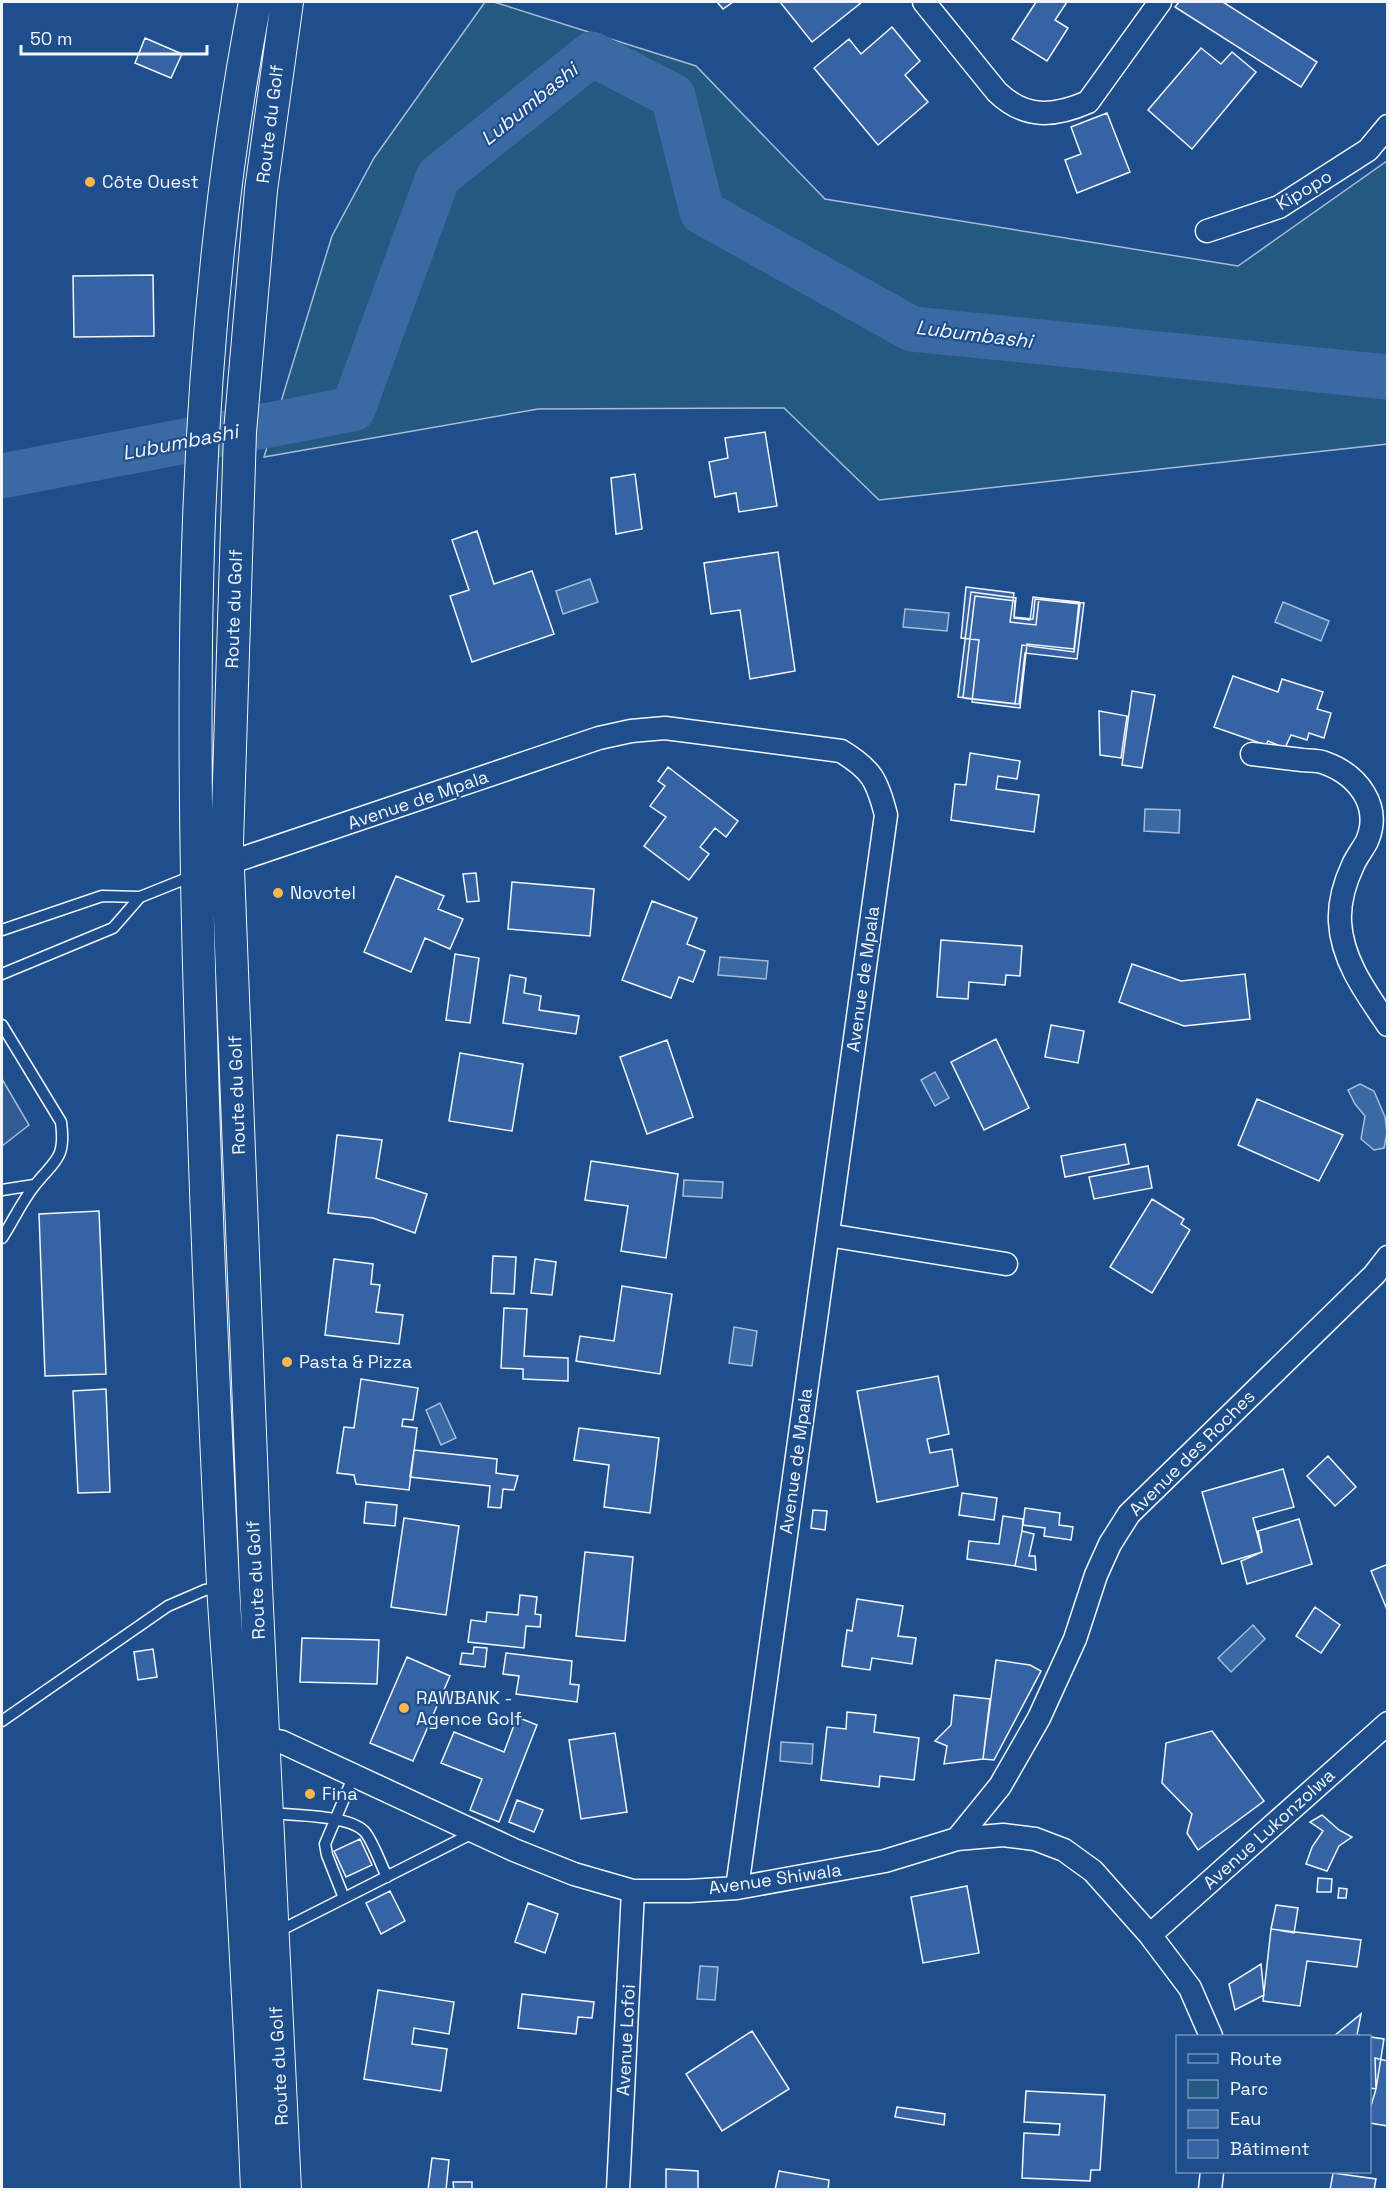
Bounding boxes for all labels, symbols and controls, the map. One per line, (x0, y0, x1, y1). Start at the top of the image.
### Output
scale bar (21, 18, 207, 56)
text: 50 m (30, 27, 72, 50)
water label: Lubumbashi (475, 56, 584, 151)
street label: Route du Golf (251, 63, 288, 185)
street label: Kipopo (1272, 164, 1336, 215)
place label: Côte Ouest (102, 170, 199, 193)
marker: Côte Ouest (83, 175, 97, 189)
water label: Lubumbashi (914, 314, 1036, 354)
water label: Lubumbashi (120, 418, 242, 466)
street label: Route du Golf (220, 549, 247, 669)
street label: Avenue de Mpala (344, 765, 491, 834)
place label: Novotel (290, 881, 356, 904)
marker: Novotel (271, 886, 285, 900)
street label: Avenue de Mpala (841, 904, 884, 1053)
street label: Route du Golf (223, 1035, 250, 1155)
place label: Pasta & Pizza (299, 1350, 412, 1373)
marker: Pasta & Pizza (280, 1355, 294, 1369)
street label: Avenue des Roches (1124, 1385, 1260, 1521)
street label: Avenue de Mpala (774, 1386, 817, 1535)
street label: Route du Golf (241, 1520, 270, 1640)
place label: RAWBANK - Agence Golf (416, 1686, 522, 1730)
marker: RAWBANK - Agence Golf (397, 1701, 411, 1715)
street label: Avenue Lukonzolwa (1198, 1763, 1339, 1894)
place label: Fina (322, 1782, 358, 1805)
marker: Fina (303, 1787, 317, 1801)
street label: Avenue Shiwala (707, 1858, 843, 1899)
street label: Avenue Lofoi (611, 1984, 640, 2096)
street label: Route du Golf (264, 2006, 293, 2126)
legend (1176, 2035, 1371, 2173)
text: Route (1230, 2047, 1282, 2070)
text: Parc (1230, 2077, 1268, 2100)
text: Eau (1230, 2107, 1261, 2130)
text: Bâtiment (1230, 2137, 1310, 2160)

